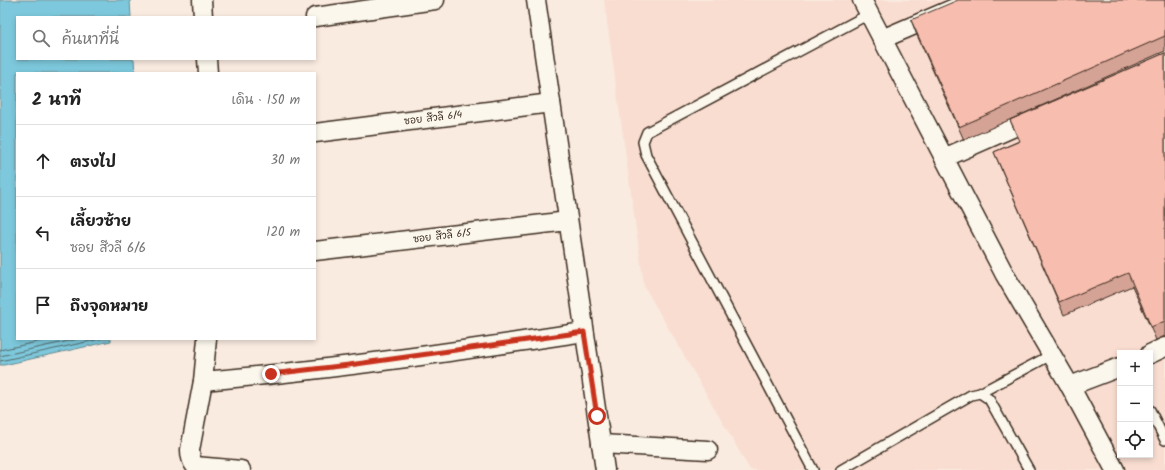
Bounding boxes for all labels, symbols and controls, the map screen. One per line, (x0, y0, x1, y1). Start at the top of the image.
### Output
search box (16, 16, 316, 60)
icon: search (30, 27, 52, 49)
text: ค้นหาที่นี่ (62, 28, 119, 52)
text: 2 นาที (32, 87, 81, 114)
text: เดิน · 150 m (232, 90, 300, 111)
street label: ซอย สีวลี 6/4 (403, 106, 463, 130)
icon: ahead (32, 150, 54, 172)
text: 30 m (271, 150, 300, 171)
text: ตรงไป (70, 151, 116, 175)
text: เลี้ยวซ้าย (70, 210, 131, 234)
icon: left (32, 222, 54, 244)
text: 120 m (266, 222, 300, 243)
street label: ซอย สีวลี 6/5 (412, 224, 473, 247)
text: ซอย สีวลี 6/6 (70, 238, 146, 259)
icon: arrive (32, 294, 54, 316)
text: ถึงจุดหมาย (70, 295, 148, 319)
map controls (1117, 350, 1153, 458)
button: + (1117, 350, 1153, 386)
route end (262, 365, 280, 383)
button: − (1117, 386, 1153, 422)
route start (588, 407, 606, 425)
button: locate (1117, 422, 1153, 458)

